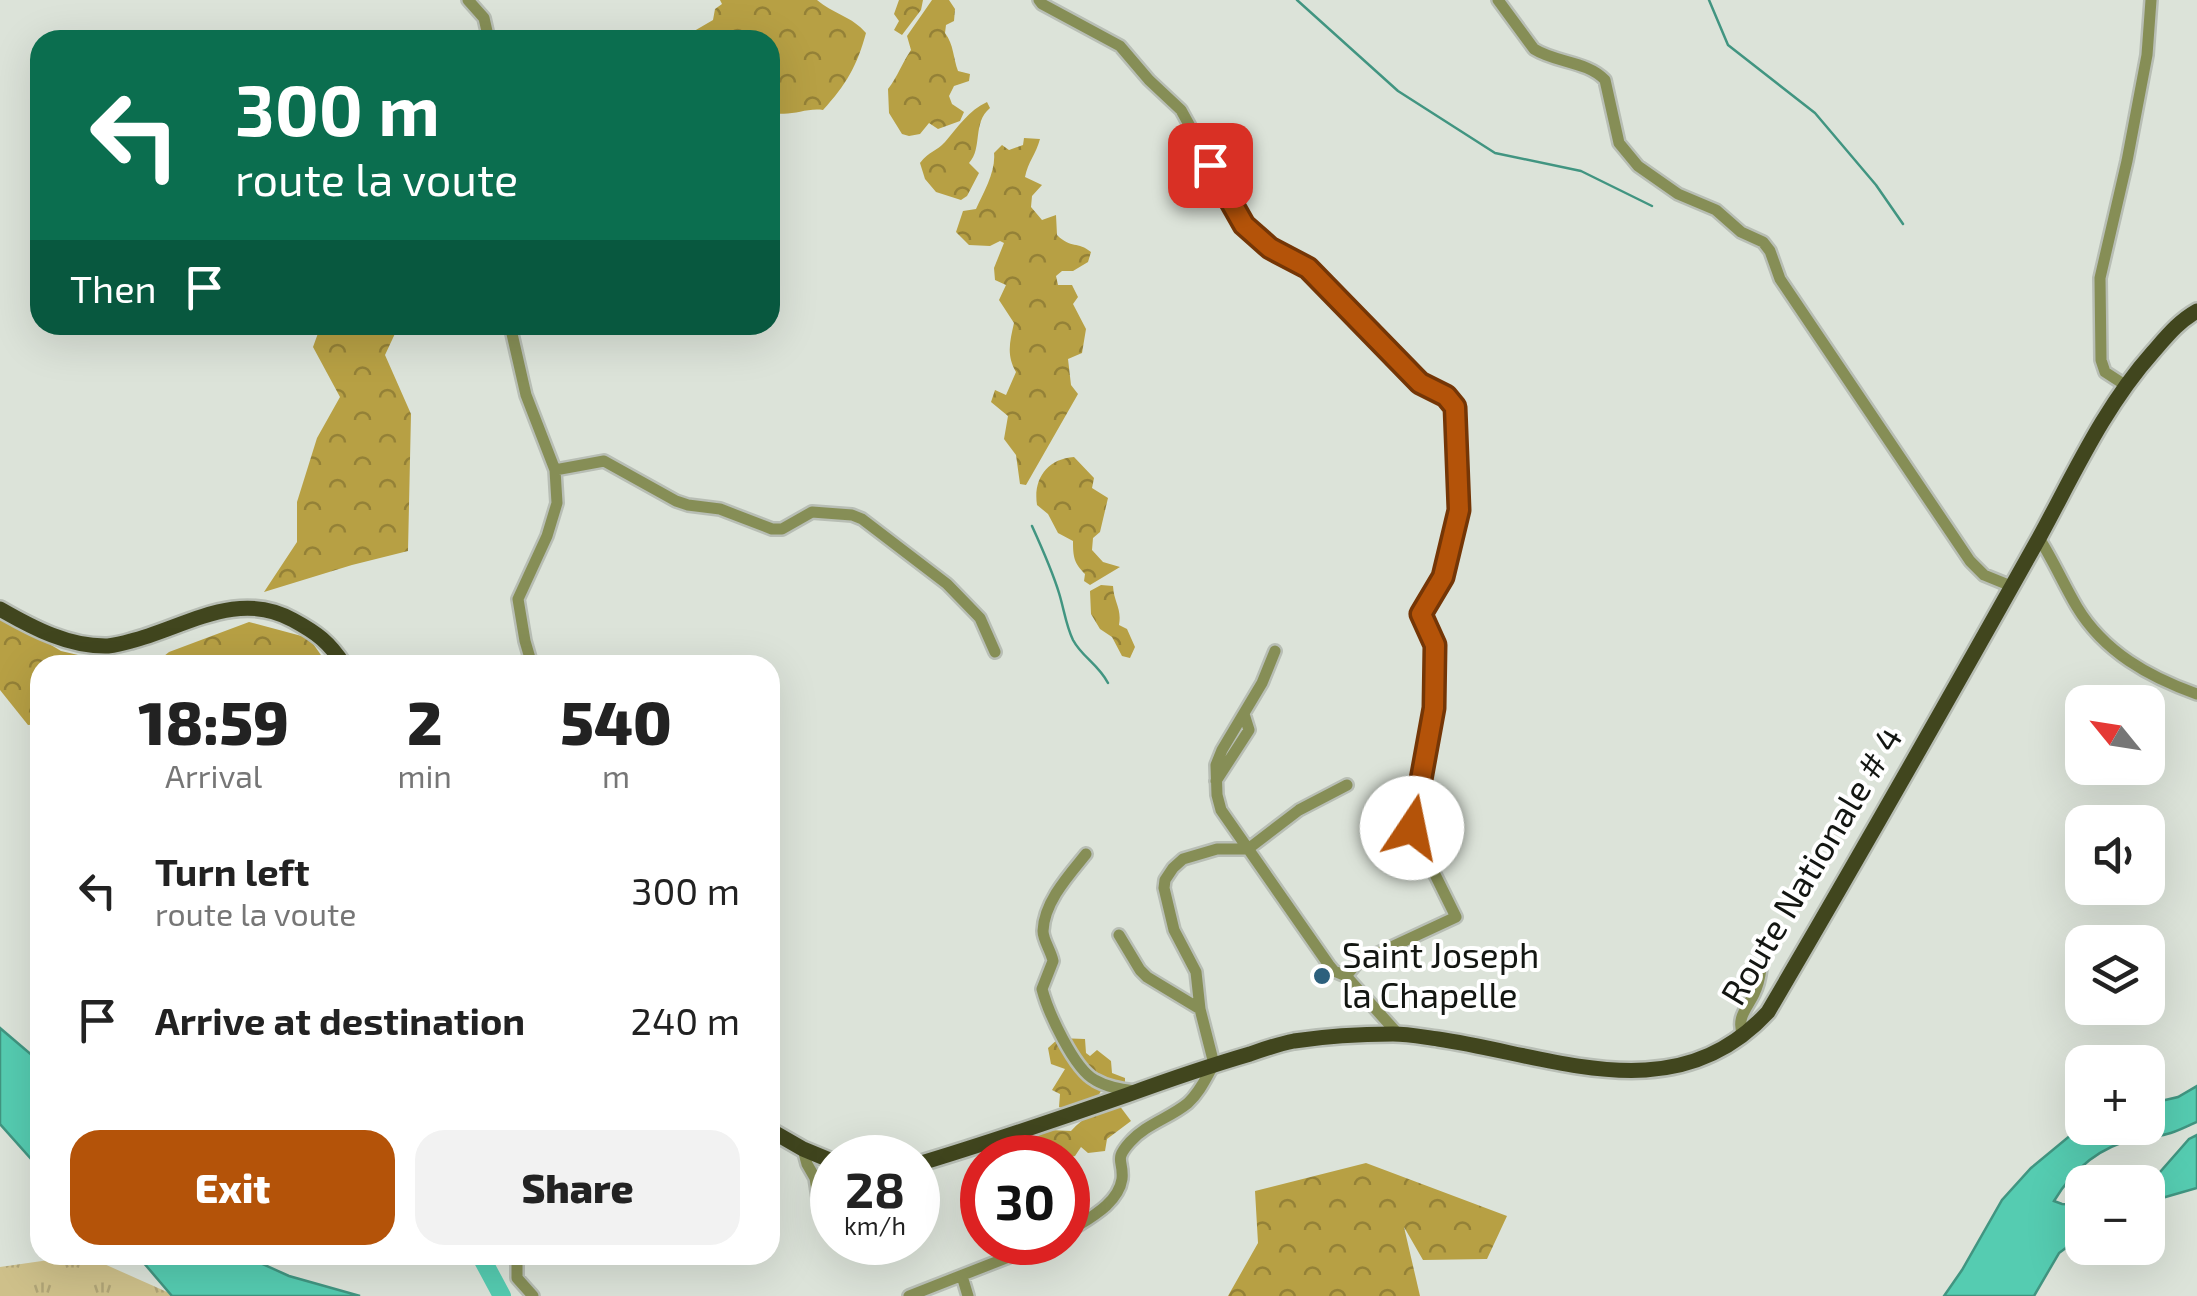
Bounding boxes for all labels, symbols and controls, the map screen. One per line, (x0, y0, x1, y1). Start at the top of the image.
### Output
text: 300 m (235, 66, 440, 150)
icon: left (70, 70, 200, 200)
pin (1168, 123, 1253, 208)
icon: arrive (1183, 138, 1238, 193)
text: route la voute (235, 151, 518, 205)
icon: arrive (177, 260, 232, 315)
text: Then (70, 265, 157, 311)
text: 18:59 (138, 685, 289, 757)
text: 2 (407, 685, 442, 757)
text: 540 (560, 685, 672, 757)
north arrow (2065, 685, 2165, 785)
map controls (2065, 685, 2165, 1265)
street label: Route Nationale # 4 (1711, 718, 1910, 1012)
text: Arrival (165, 756, 262, 794)
text: min (397, 756, 452, 794)
text: m (602, 756, 630, 794)
position arrow (1360, 776, 1464, 880)
button: sound (2065, 805, 2165, 905)
text: Turn left (155, 848, 310, 894)
icon: left (70, 863, 125, 918)
text: 300 m (631, 867, 740, 913)
text: route la voute (155, 894, 356, 932)
button: layers (2065, 925, 2165, 1025)
place label: Saint Joseph la Chapelle (1342, 933, 1539, 1015)
marker: Saint Joseph la Chapelle (1311, 965, 1333, 987)
icon: arrive (70, 993, 125, 1048)
text: Arrive at destination (155, 997, 525, 1043)
text: 240 m (631, 997, 740, 1043)
button: + (2065, 1045, 2165, 1145)
button: Exit (70, 1130, 395, 1245)
button: Share (415, 1130, 740, 1245)
speed limit sign: 30 (960, 1135, 1090, 1265)
text: 28 (845, 1158, 905, 1218)
button: − (2065, 1165, 2165, 1265)
text: km/h (844, 1210, 906, 1240)

